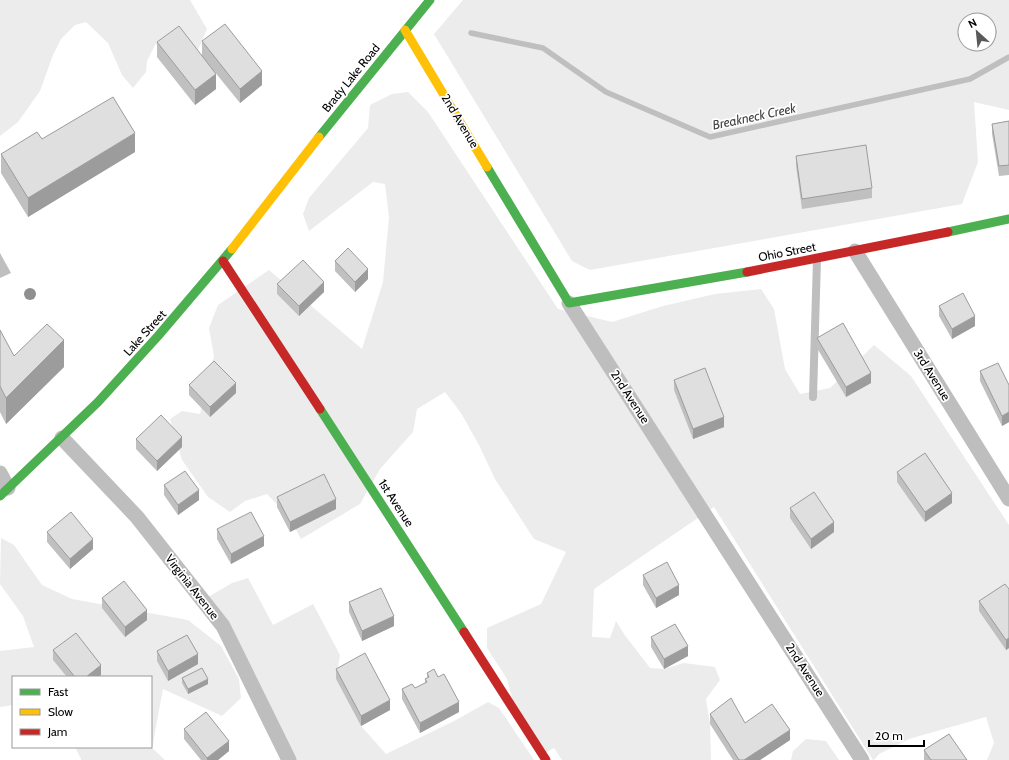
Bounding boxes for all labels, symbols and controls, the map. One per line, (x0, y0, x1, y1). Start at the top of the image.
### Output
north arrow (957, 12, 997, 52)
text: N (966, 15, 979, 31)
street label: Brady Lake Road (318, 40, 383, 115)
street label: 2nd Avenue (438, 91, 482, 151)
water label: Breakneck Creek (711, 99, 798, 133)
street label: Ohio Street (757, 239, 817, 264)
street label: Lake Street (120, 307, 169, 359)
street label: 3rd Avenue (911, 346, 954, 403)
street label: 2nd Avenue (608, 367, 653, 426)
street label: 1st Avenue (376, 476, 417, 529)
street label: Virginia Avenue (162, 551, 223, 622)
street label: 2nd Avenue (783, 640, 828, 699)
legend (12, 676, 152, 748)
text: Fast (48, 684, 68, 699)
text: Slow (48, 704, 73, 719)
scale bar (869, 722, 924, 748)
text: Jam (47, 724, 67, 739)
text: 20 m (875, 728, 903, 743)

